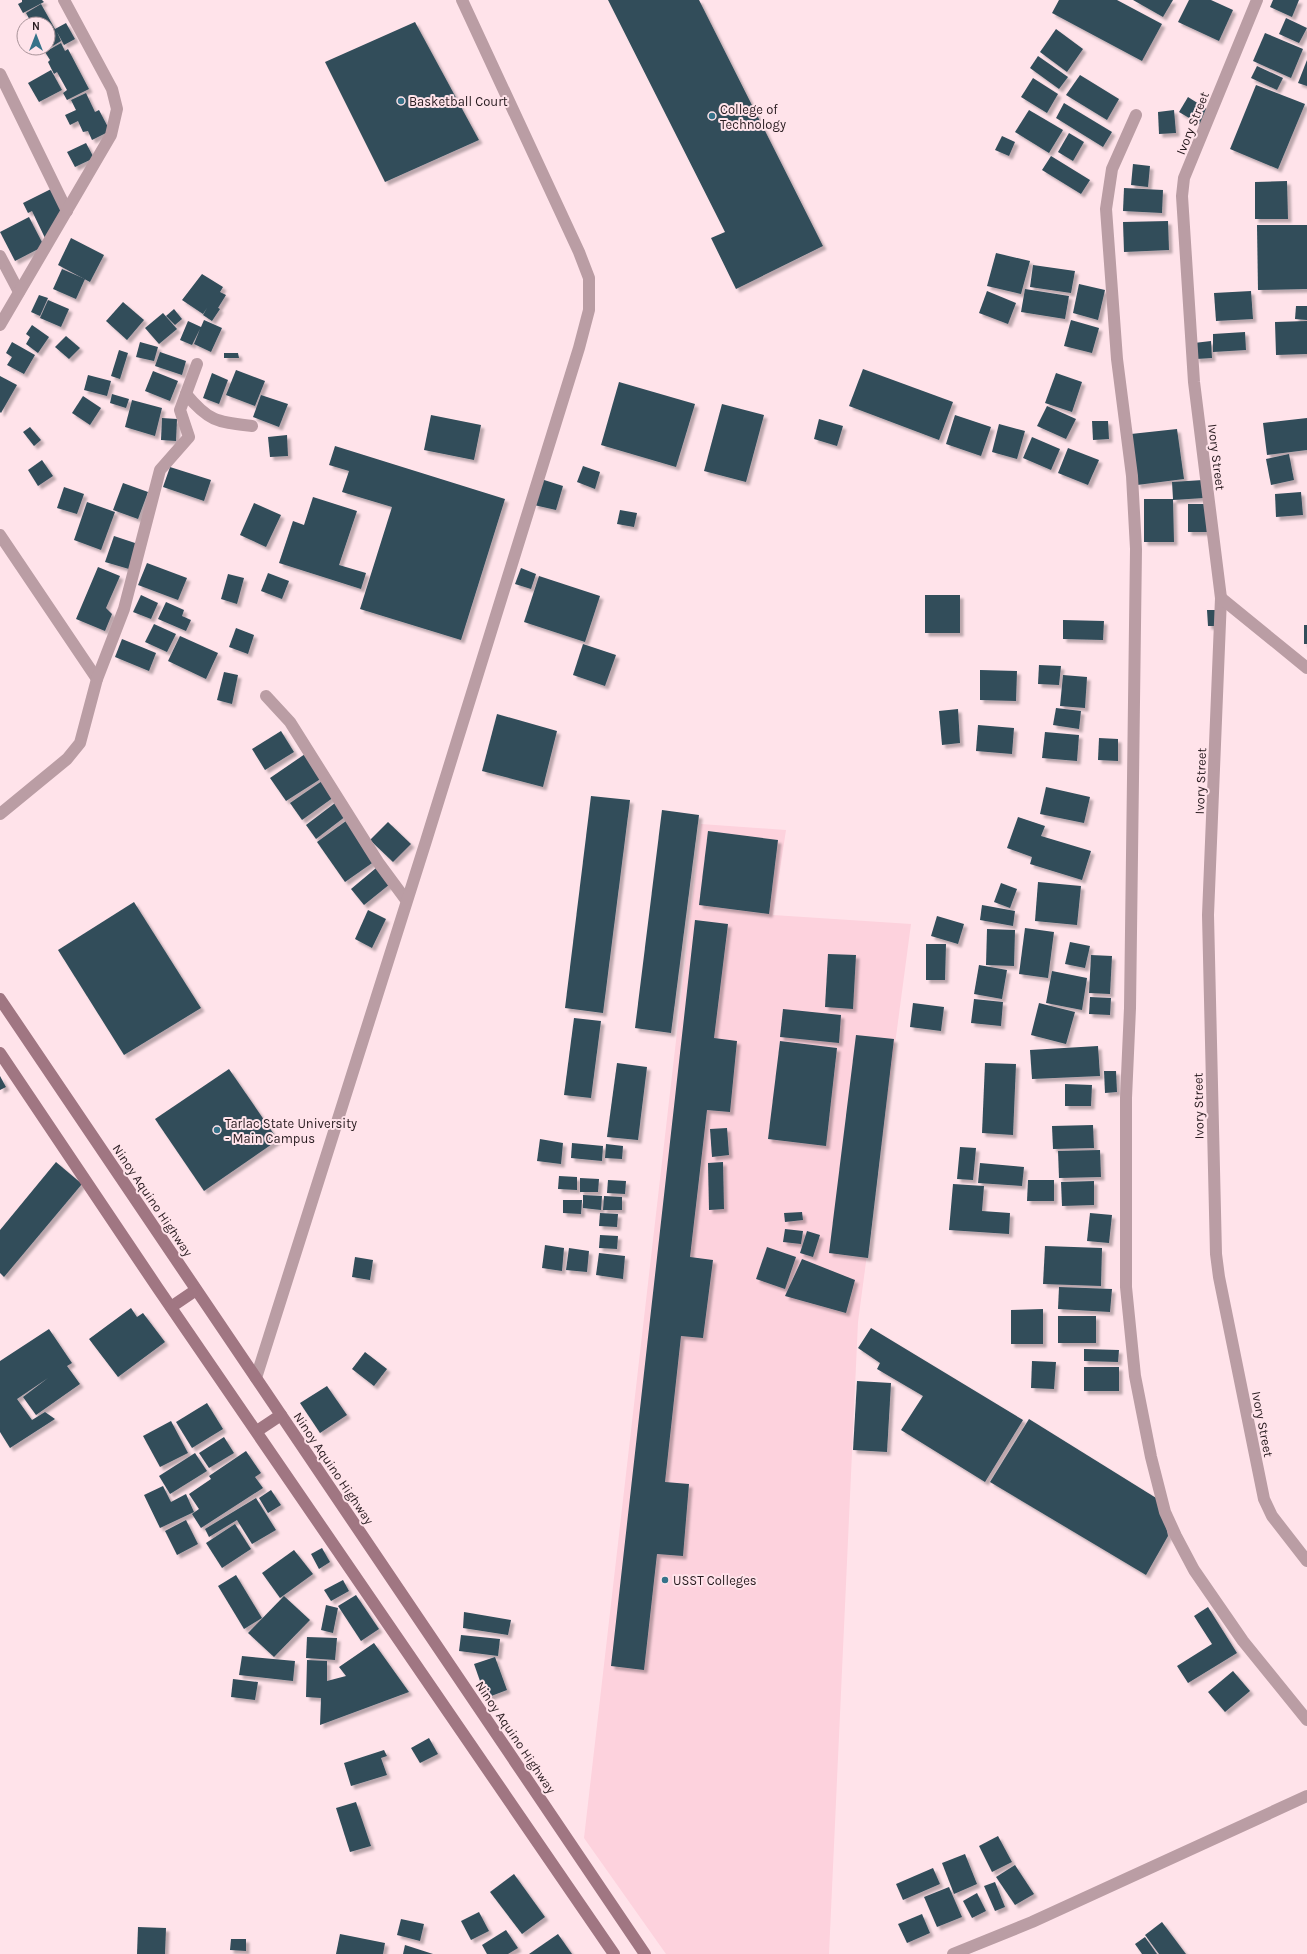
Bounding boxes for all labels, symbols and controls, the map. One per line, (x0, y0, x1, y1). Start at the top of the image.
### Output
north arrow (16, 16, 56, 56)
text: N (32, 20, 40, 33)
street label: Ivory Street (1173, 89, 1212, 157)
place label: Basketball Court (409, 94, 508, 109)
marker: Basketball Court (396, 96, 406, 106)
place label: College of Technology (720, 102, 786, 132)
marker: College of Technology (707, 111, 717, 121)
street label: Ivory Street (1205, 423, 1228, 491)
street label: Ivory Street (1192, 747, 1209, 815)
street label: Ivory Street (1190, 1072, 1207, 1140)
place label: Tarlac State University - Main Campus (225, 1116, 357, 1146)
marker: Tarlac State University - Main Campus (212, 1125, 222, 1135)
street label: Ninoy Aquino Highway (109, 1141, 196, 1260)
street label: Ivory Street (1249, 1390, 1276, 1458)
street label: Ninoy Aquino Highway (290, 1409, 377, 1528)
place label: USST Colleges (673, 1573, 757, 1588)
marker: USST Colleges (660, 1575, 670, 1585)
street label: Ninoy Aquino Highway (472, 1678, 559, 1797)

